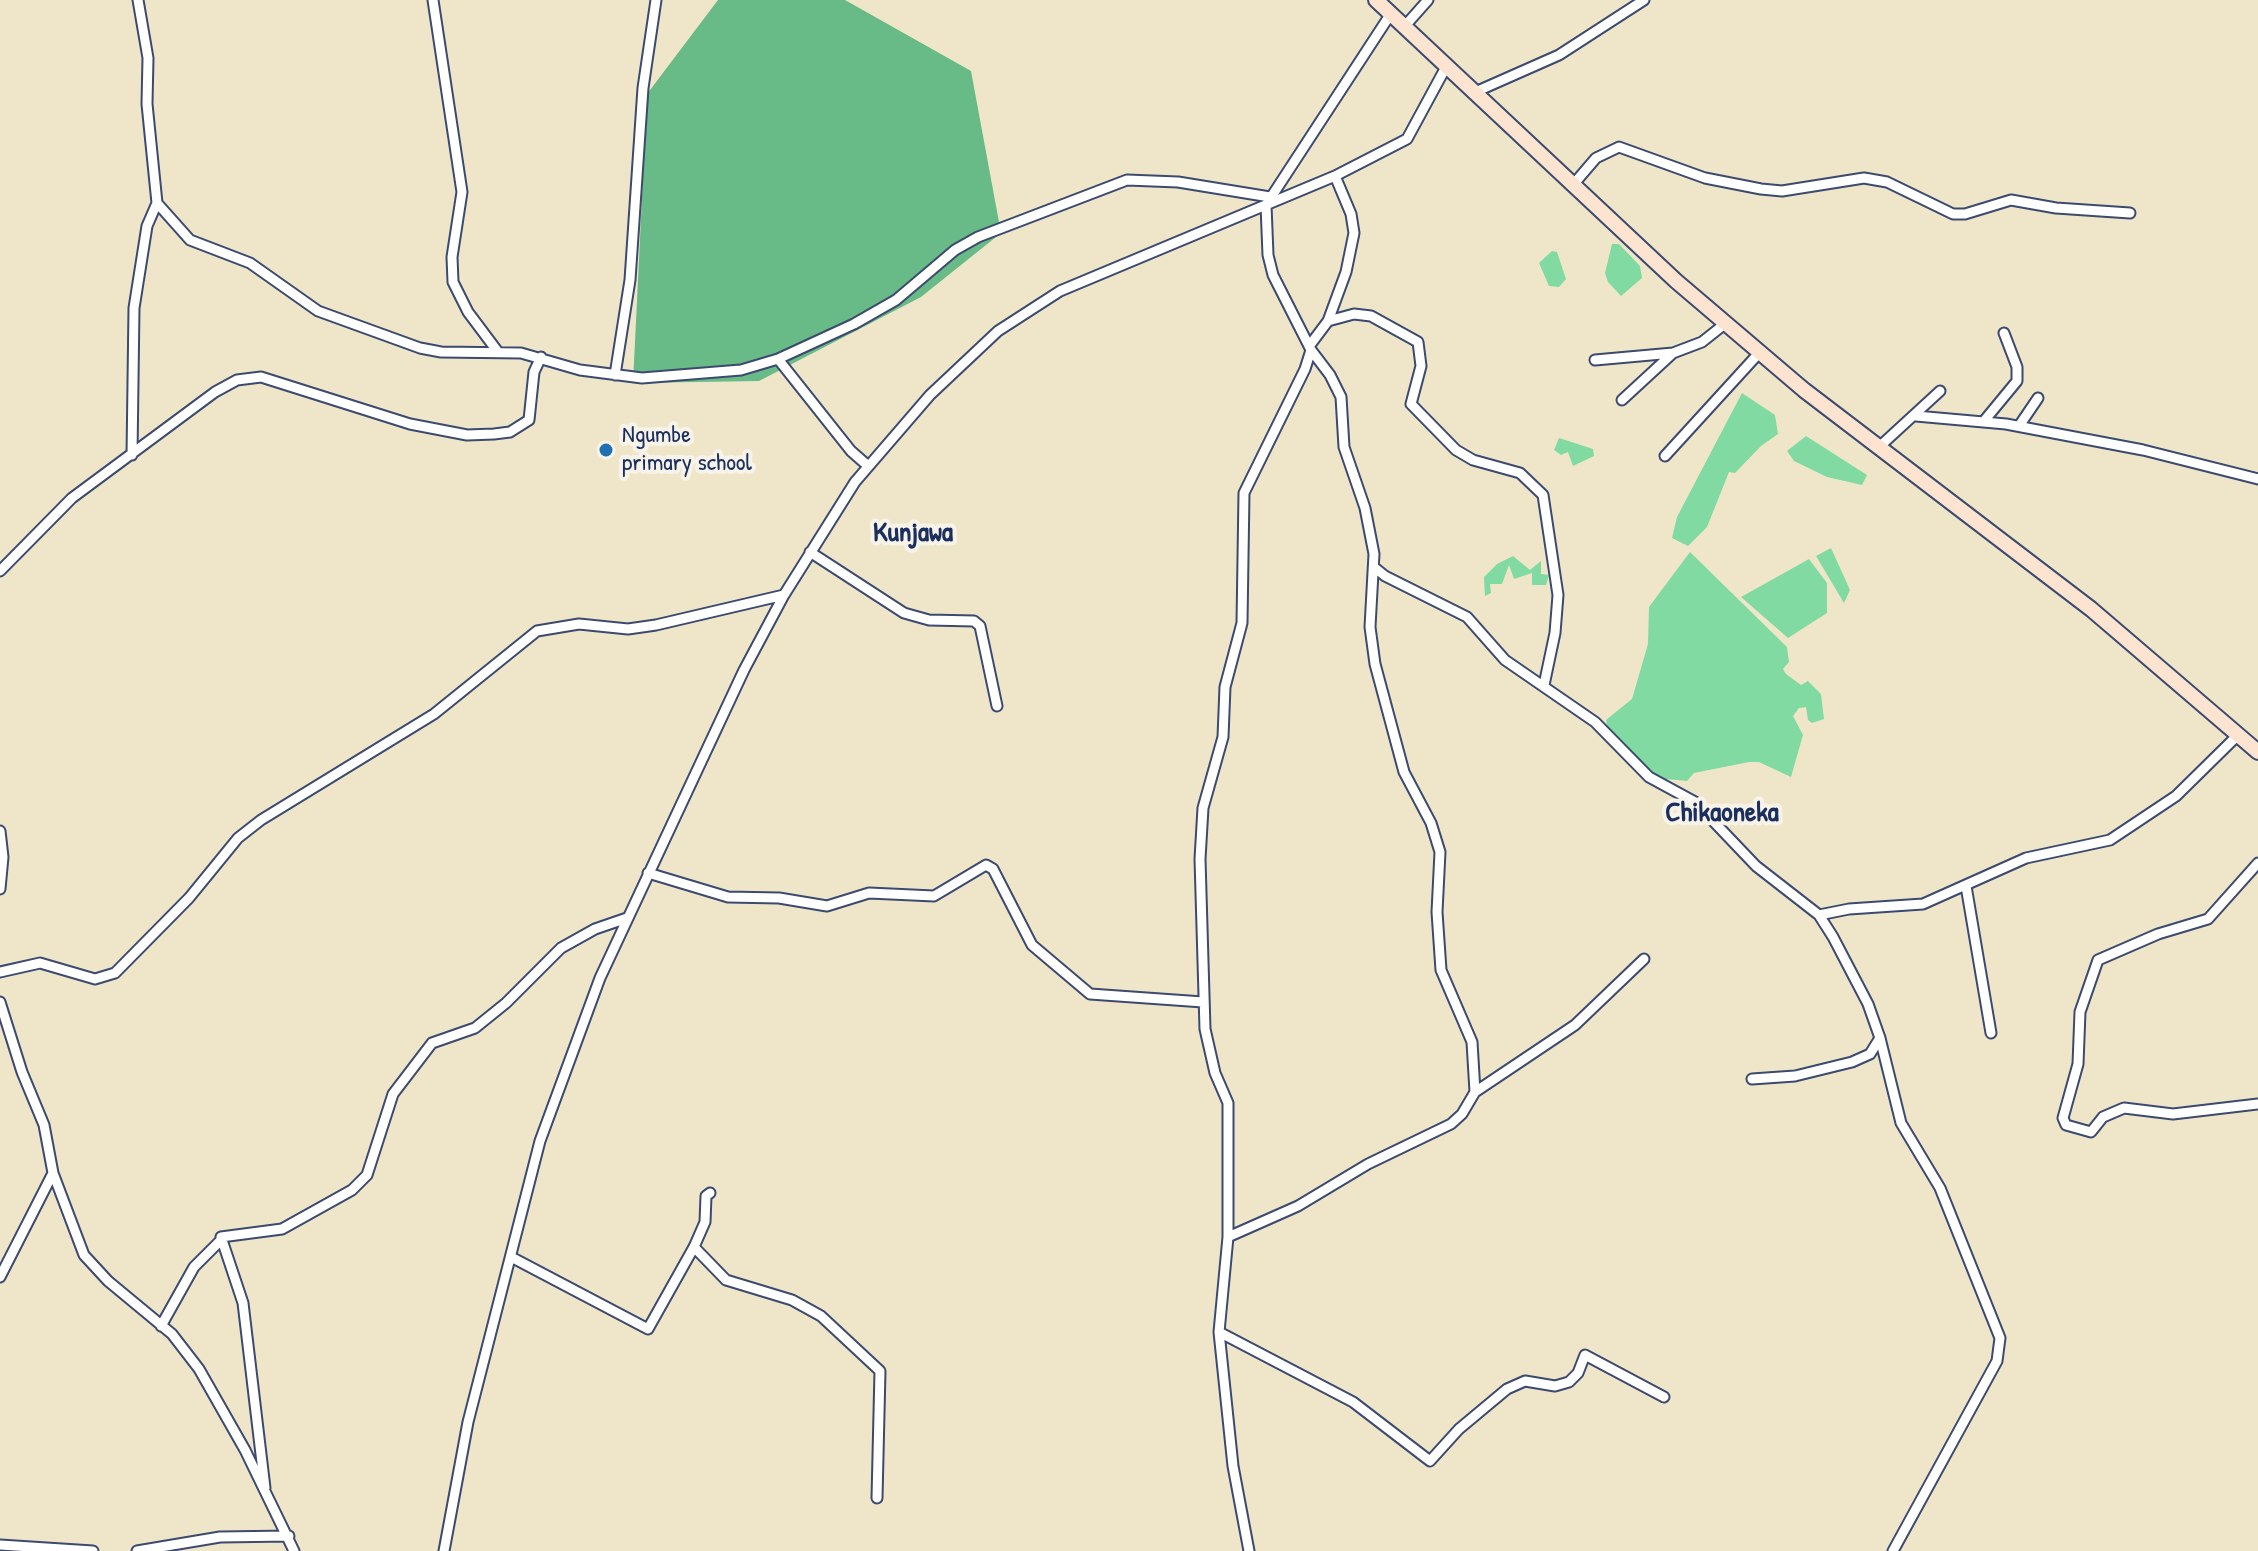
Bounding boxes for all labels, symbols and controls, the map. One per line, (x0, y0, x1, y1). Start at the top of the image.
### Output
place label: Ngumbe primary school (622, 422, 752, 478)
marker: Ngumbe primary school (597, 441, 615, 459)
district label: Kunjawa (873, 517, 953, 551)
district label: Chikaoneka (1665, 797, 1779, 831)

